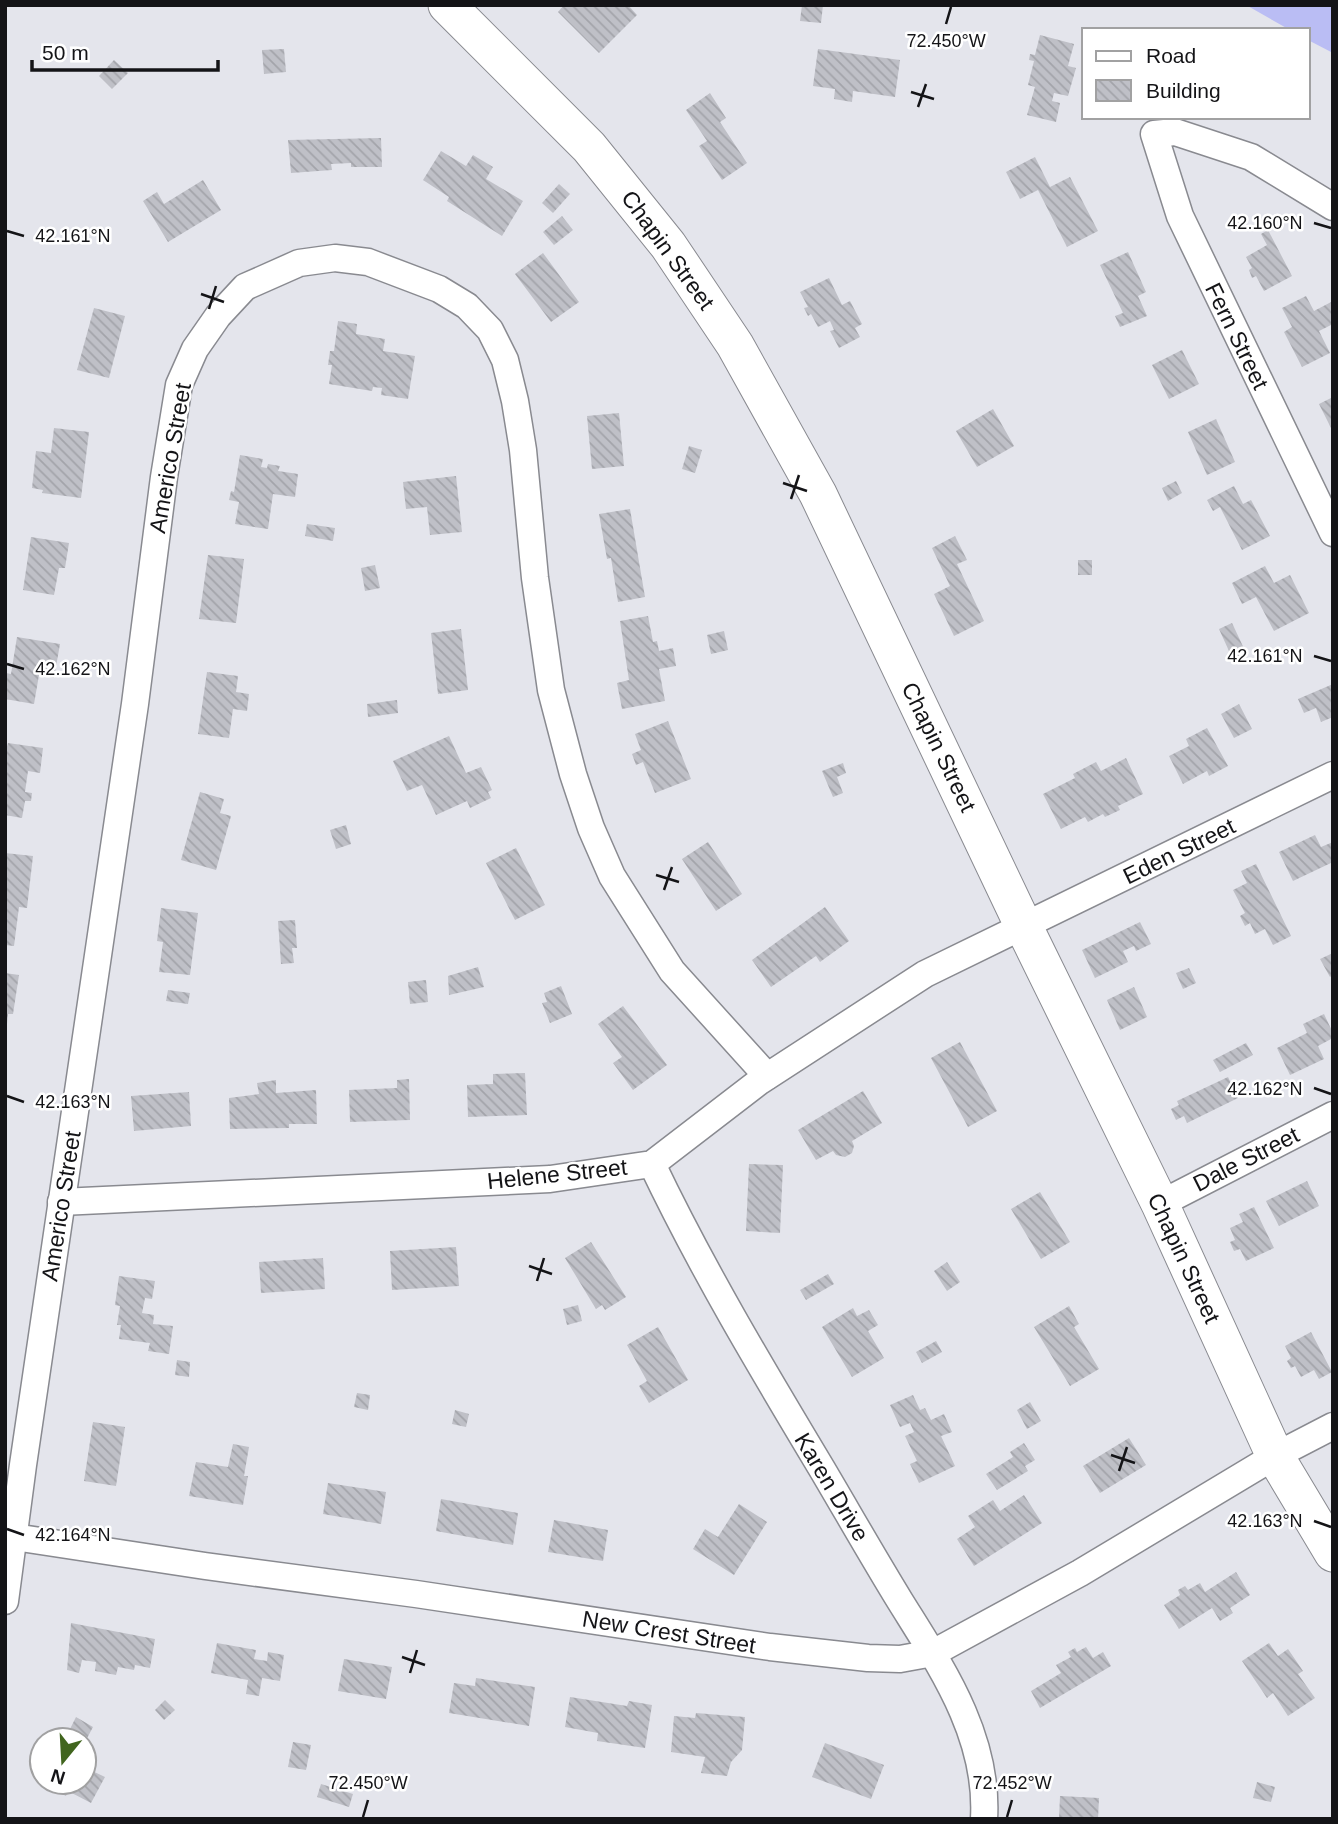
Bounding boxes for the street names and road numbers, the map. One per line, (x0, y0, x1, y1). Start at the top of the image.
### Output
street label: Chapin Street (616, 185, 720, 315)
street label: Fern Street (1200, 279, 1274, 394)
street label: Americo Street (144, 380, 196, 535)
street label: Chapin Street (896, 678, 982, 816)
street label: Eden Street (1119, 812, 1240, 889)
street label: Dale Street (1189, 1121, 1304, 1197)
street label: Americo Street (36, 1128, 86, 1283)
street label: Helene Street (486, 1154, 629, 1194)
street label: Chapin Street (1142, 1189, 1226, 1328)
street label: Karen Drive (790, 1428, 874, 1546)
street label: New Crest Street (580, 1605, 758, 1659)

